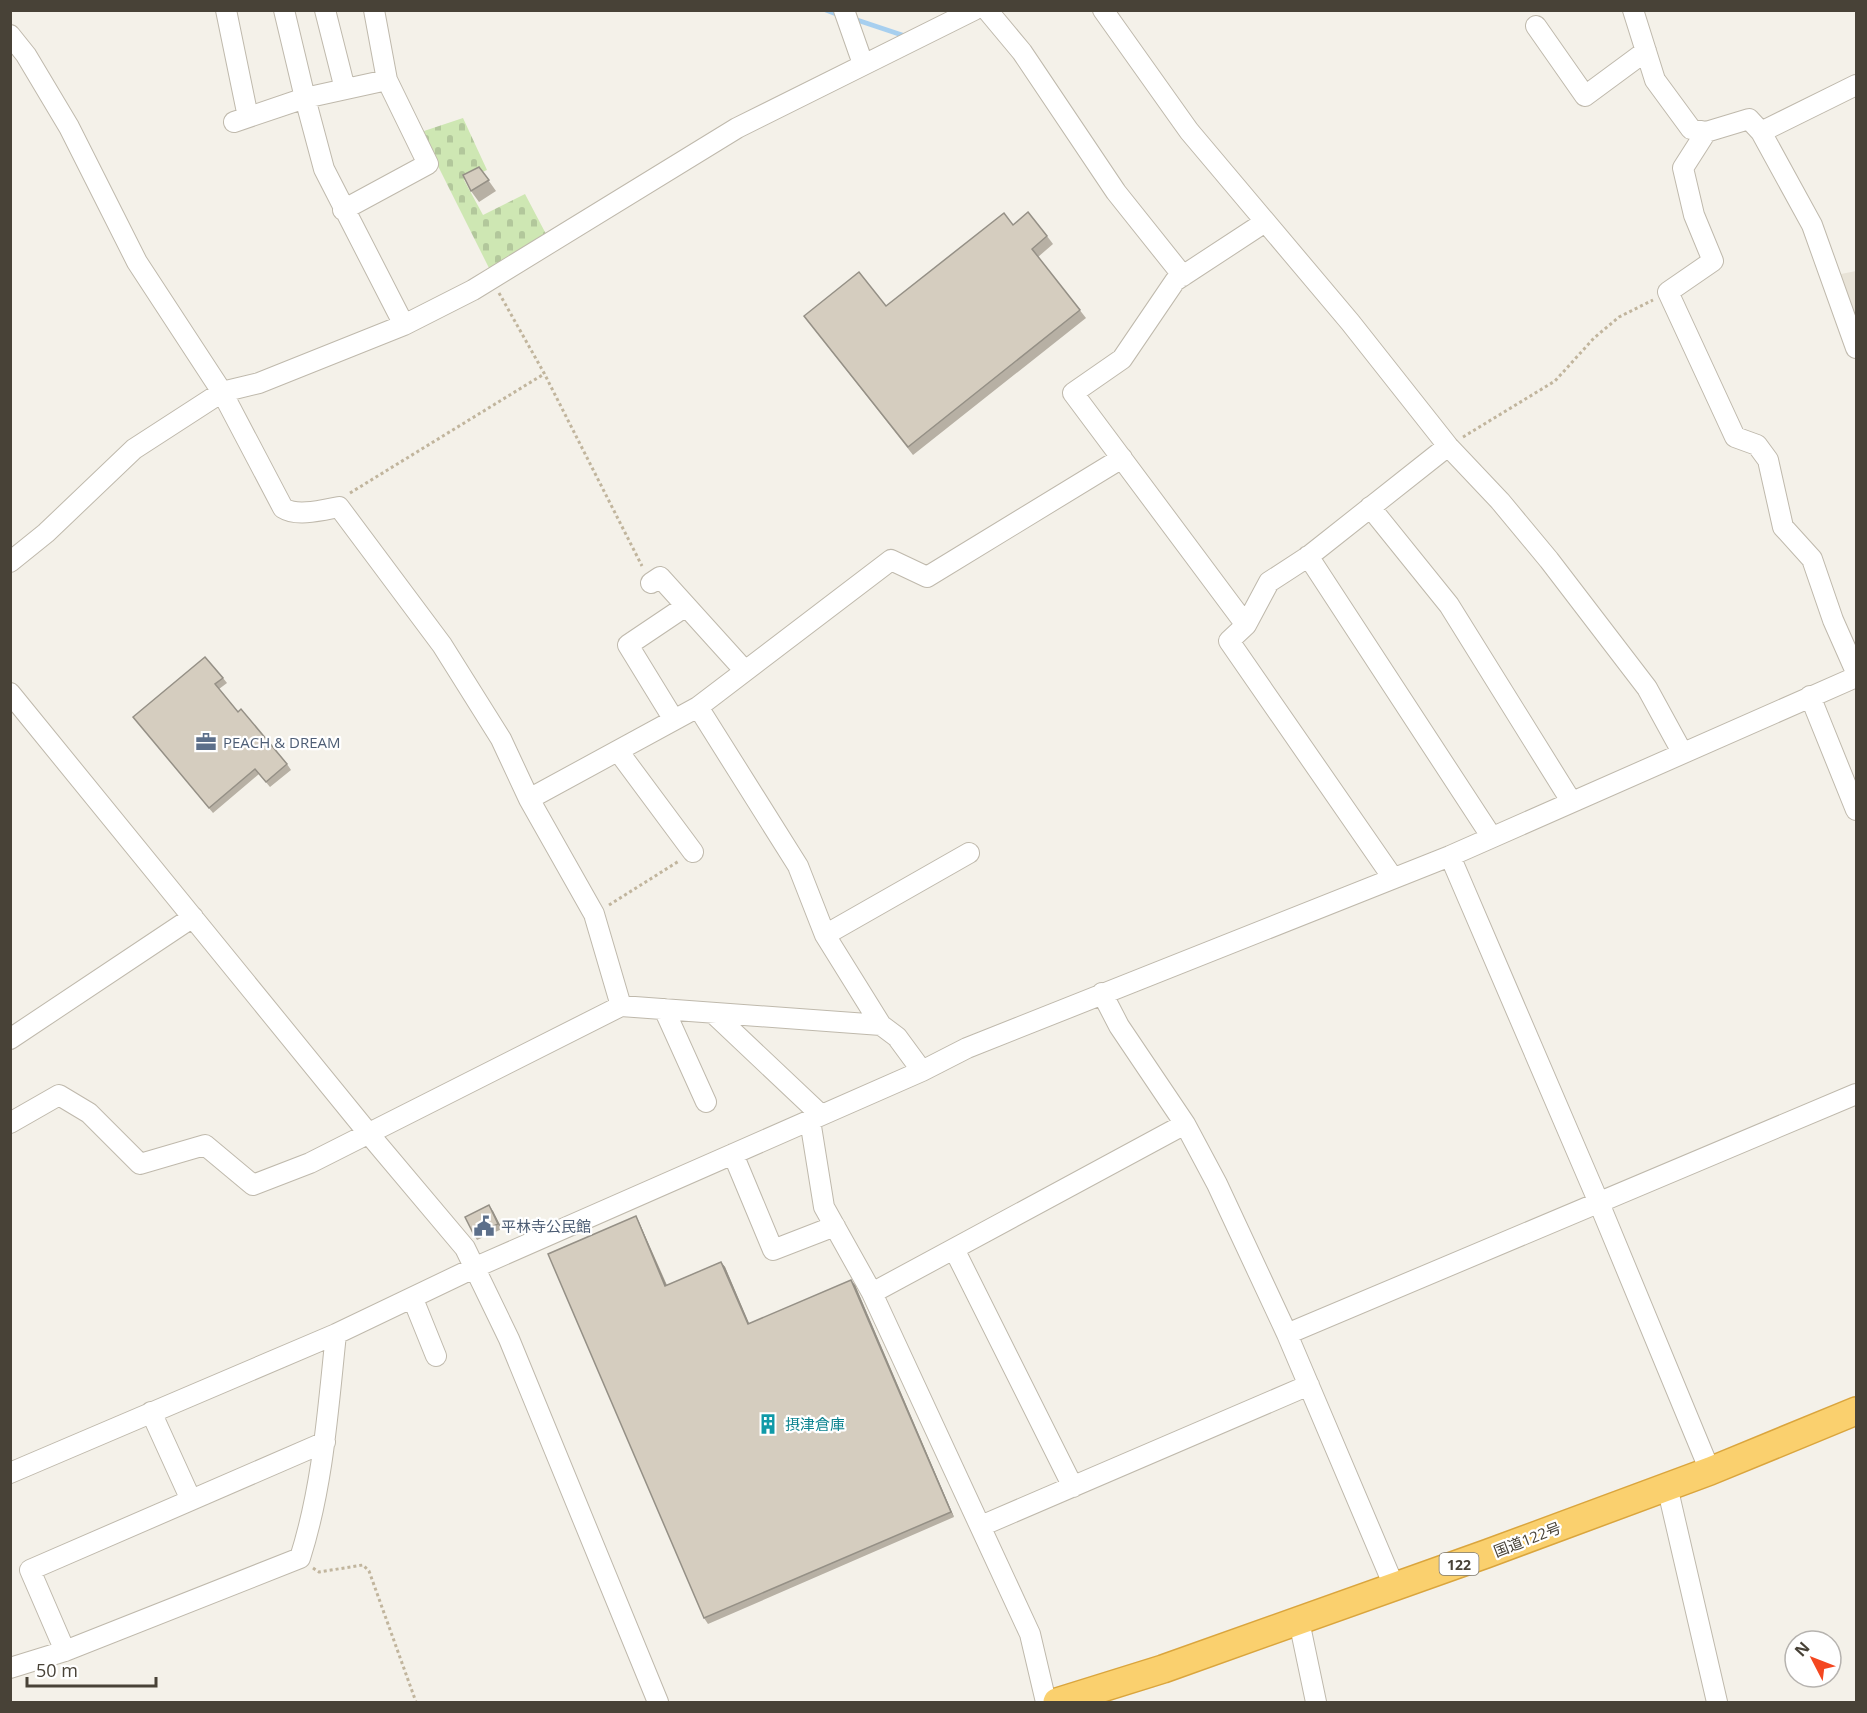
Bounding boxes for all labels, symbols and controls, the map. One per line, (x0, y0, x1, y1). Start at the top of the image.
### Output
office icon: PEACH & DREAM (194, 730, 218, 754)
place label: PEACH & DREAM (223, 732, 341, 752)
public building icon: 平林寺公民館 (472, 1214, 496, 1238)
place label: 平林寺公民館 (501, 1216, 591, 1236)
building icon: 摂津倉庫 (756, 1412, 780, 1436)
place label: 摂津倉庫 (785, 1414, 845, 1434)
street label: 国道122号 (1490, 1517, 1564, 1561)
road number: 122 (1440, 1553, 1478, 1575)
north arrow (1783, 1629, 1843, 1689)
text: N (1789, 1637, 1814, 1661)
scale bar (27, 1650, 156, 1688)
text: 50 m (36, 1658, 78, 1682)

